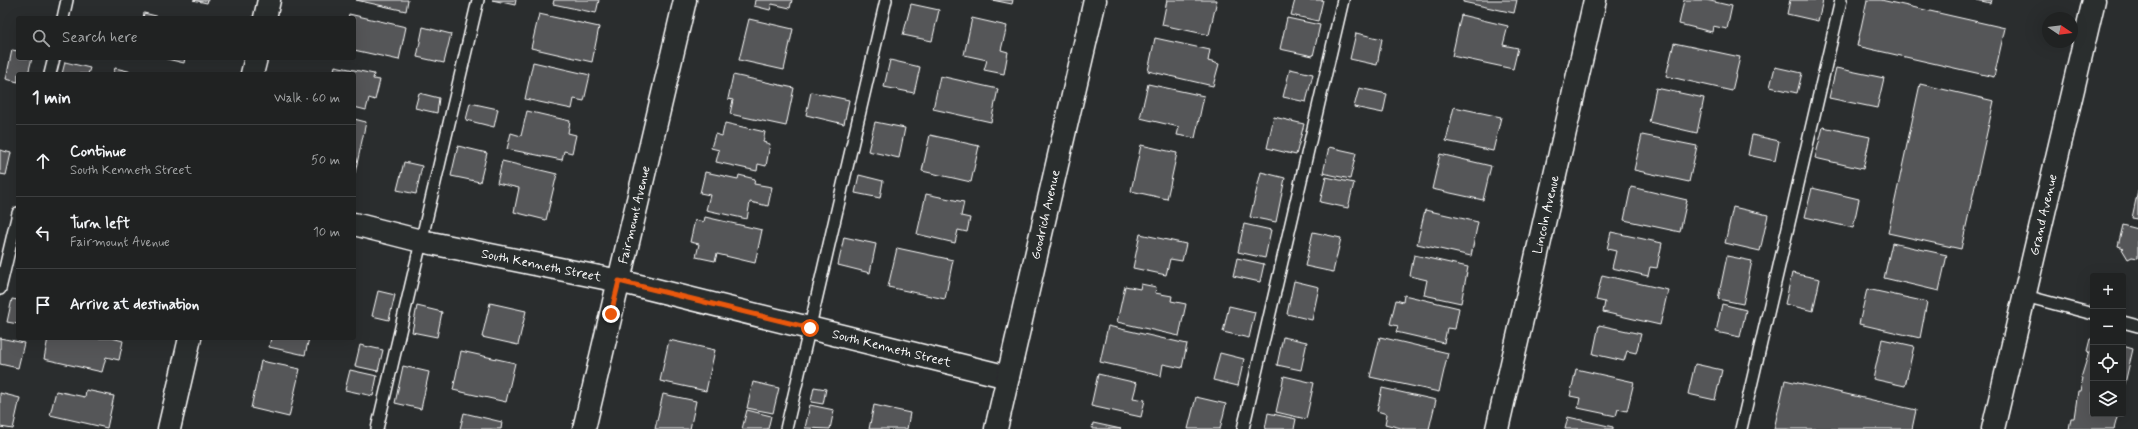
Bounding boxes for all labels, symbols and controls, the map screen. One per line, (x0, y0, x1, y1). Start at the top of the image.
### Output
north arrow (2042, 12, 2078, 48)
search box (16, 16, 356, 60)
icon: search (30, 27, 52, 49)
text: Search here (62, 28, 138, 48)
text: 1 min (32, 87, 71, 109)
text: Walk · 60 m (274, 90, 340, 107)
text: Continue (70, 142, 126, 162)
icon: ahead (32, 150, 54, 172)
text: 50 m (311, 152, 340, 169)
text: South Kenneth Street (70, 162, 192, 179)
street label: Fairmount Avenue (615, 164, 654, 266)
street label: Goodrich Avenue (1027, 168, 1064, 261)
street label: Grand Avenue (2026, 172, 2061, 257)
street label: Lincoln Avenue (1529, 173, 1563, 256)
text: Turn left (70, 214, 130, 234)
icon: left (32, 222, 54, 244)
text: 10 m (313, 224, 340, 241)
text: Fairmount Avenue (70, 234, 170, 251)
street label: South Kenneth Street (480, 245, 603, 286)
map controls (2090, 273, 2126, 417)
button: + (2090, 273, 2126, 309)
icon: arrive (32, 294, 54, 316)
text: Arrive at destination (70, 295, 199, 315)
route end (602, 305, 620, 323)
button: − (2090, 309, 2126, 345)
route start (801, 319, 819, 337)
street label: South Kenneth Street (830, 325, 953, 371)
button: locate (2090, 345, 2126, 381)
button: layers (2090, 381, 2126, 417)

